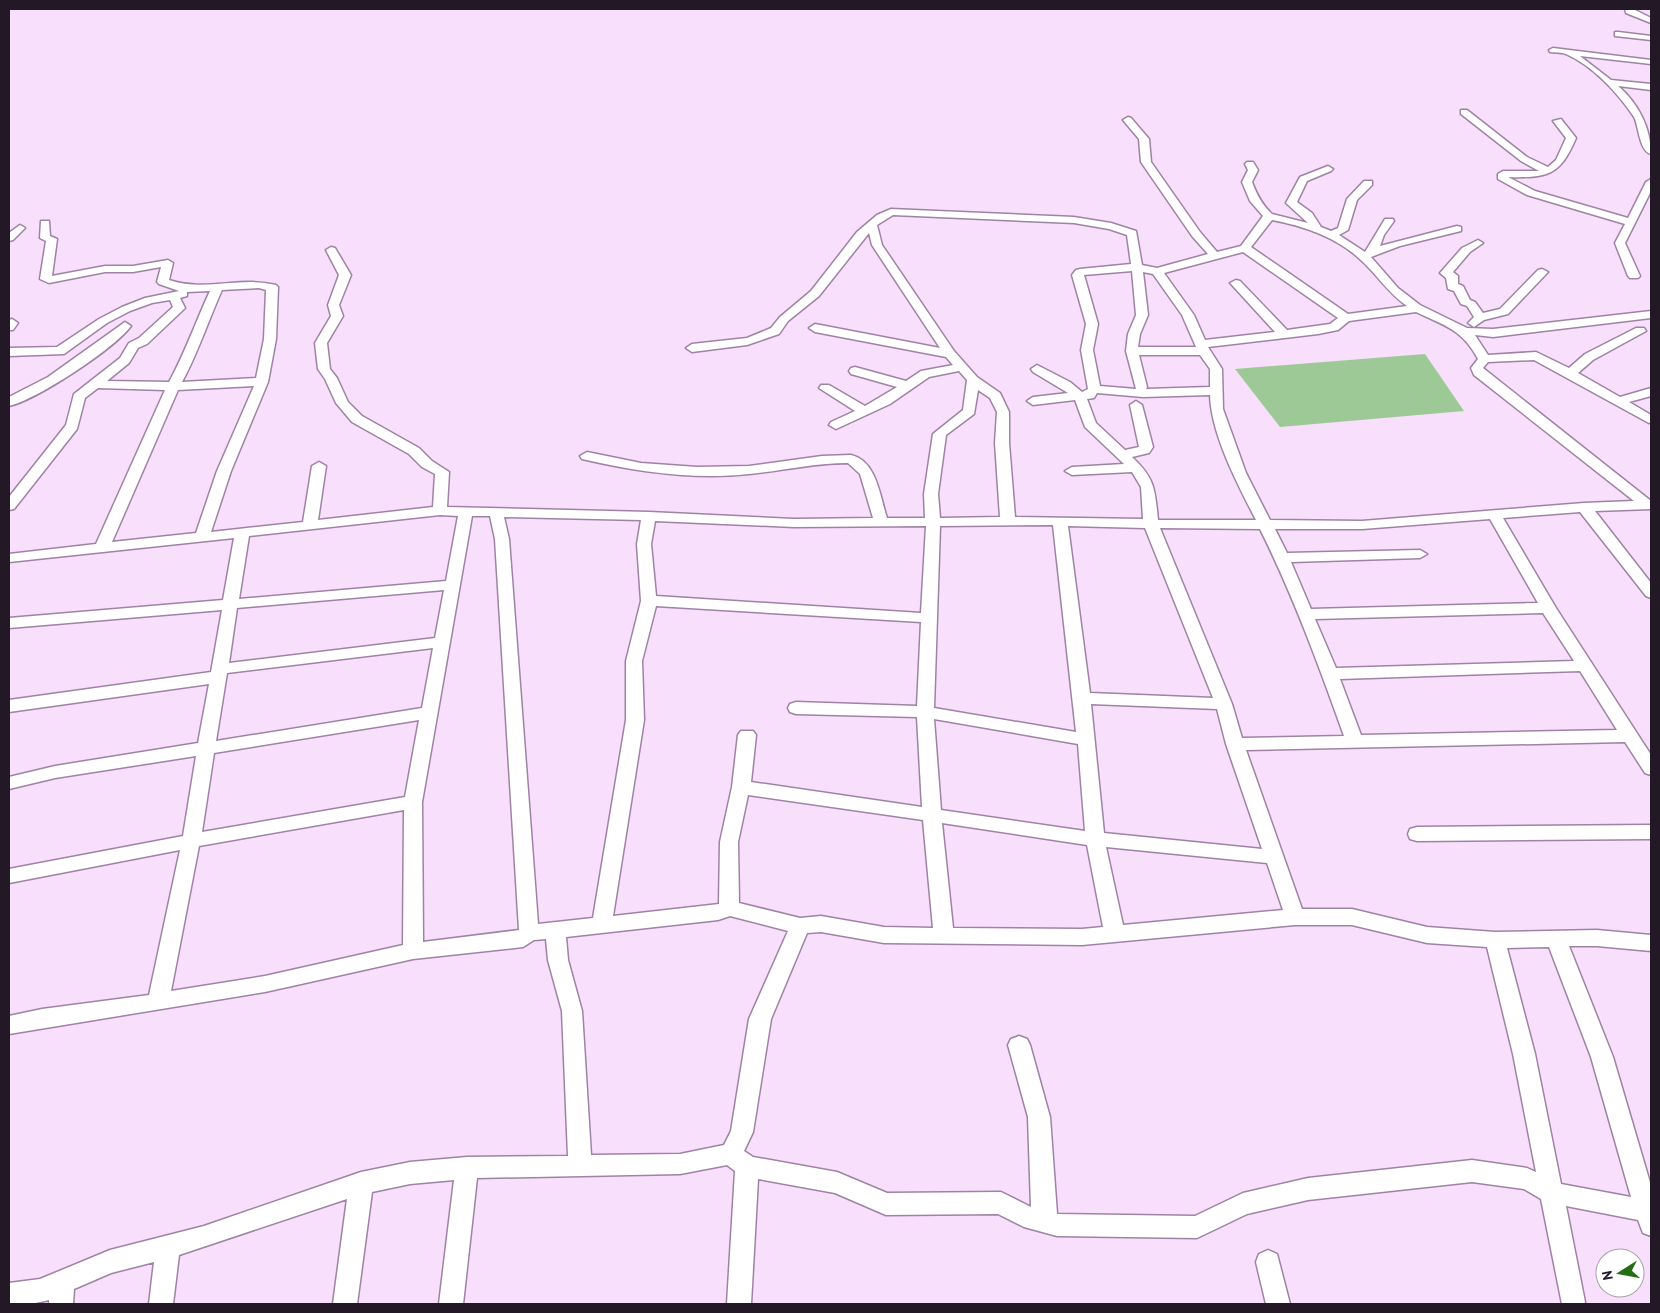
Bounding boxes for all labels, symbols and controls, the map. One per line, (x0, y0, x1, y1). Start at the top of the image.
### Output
north arrow (1595, 1248, 1645, 1298)
text: N (1598, 1269, 1617, 1282)

